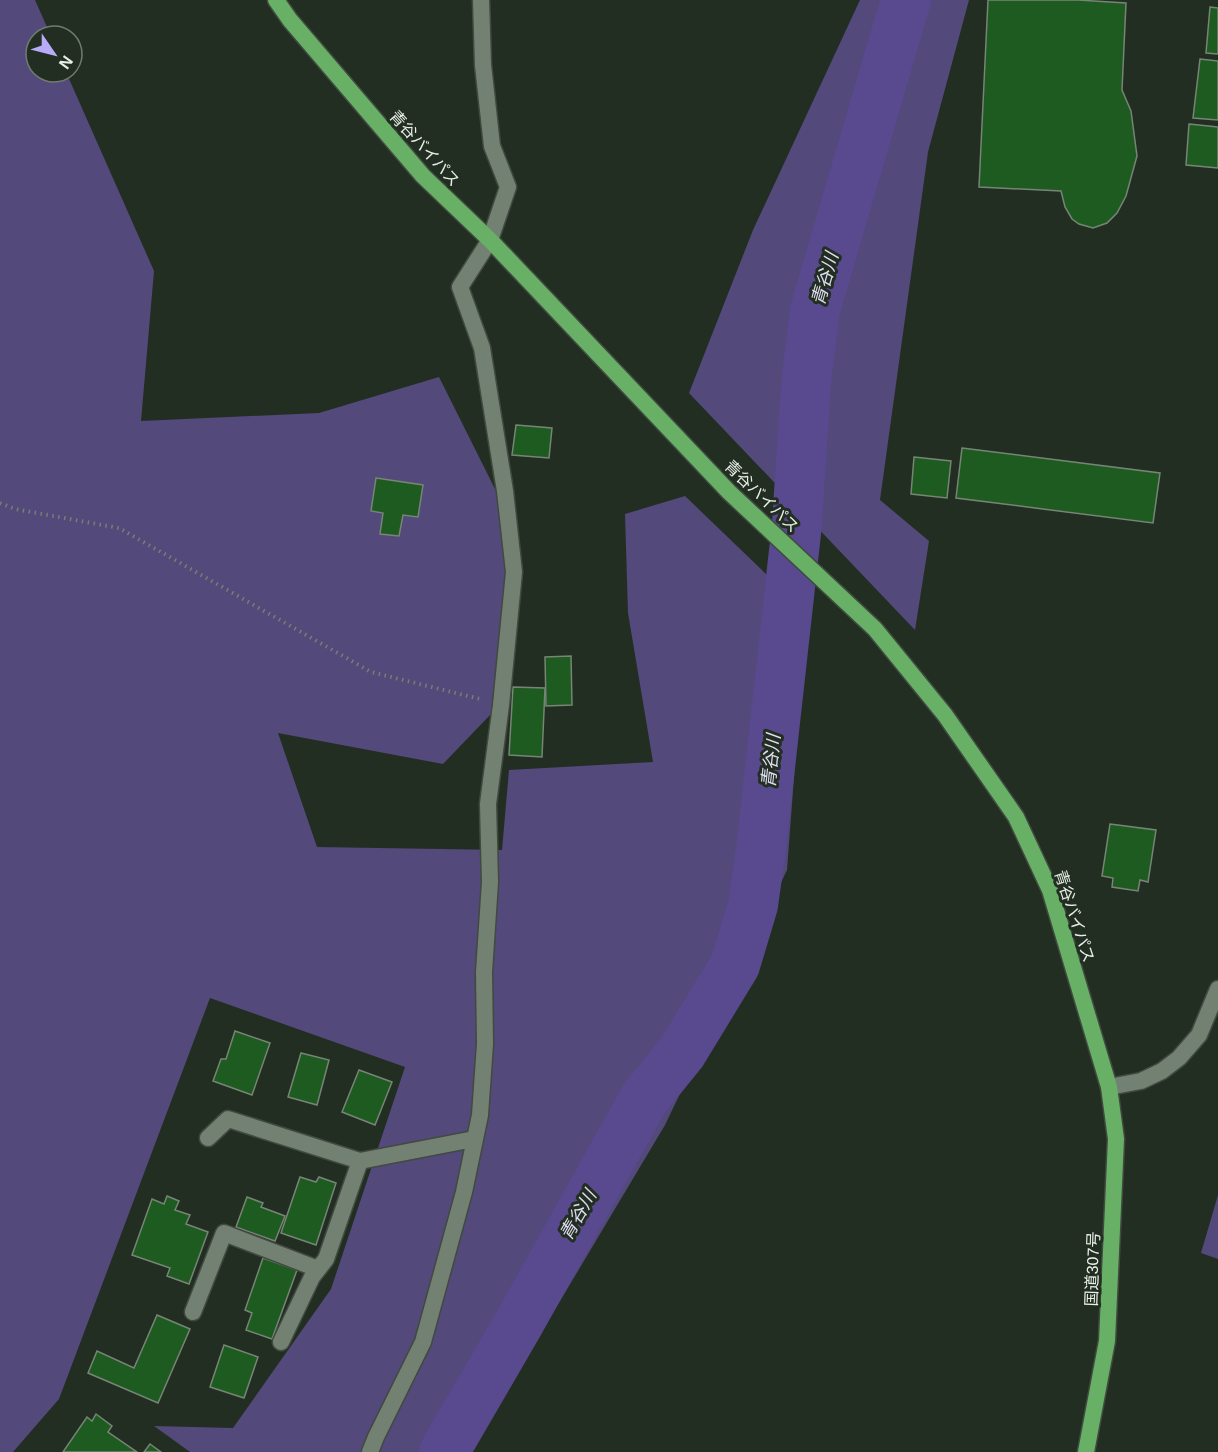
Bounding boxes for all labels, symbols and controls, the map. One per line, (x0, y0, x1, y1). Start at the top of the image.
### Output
north arrow (24, 24, 84, 84)
text: N (56, 53, 76, 72)
street label: 青谷バイパス (386, 107, 463, 190)
water label: 青谷川 (808, 248, 843, 308)
street label: 青谷バイパス (721, 457, 802, 536)
water label: 青谷川 (758, 731, 784, 789)
street label: 青谷バイパス (1052, 868, 1097, 964)
water label: 青谷川 (556, 1185, 601, 1243)
street label: 国道307号 (1083, 1231, 1102, 1307)

